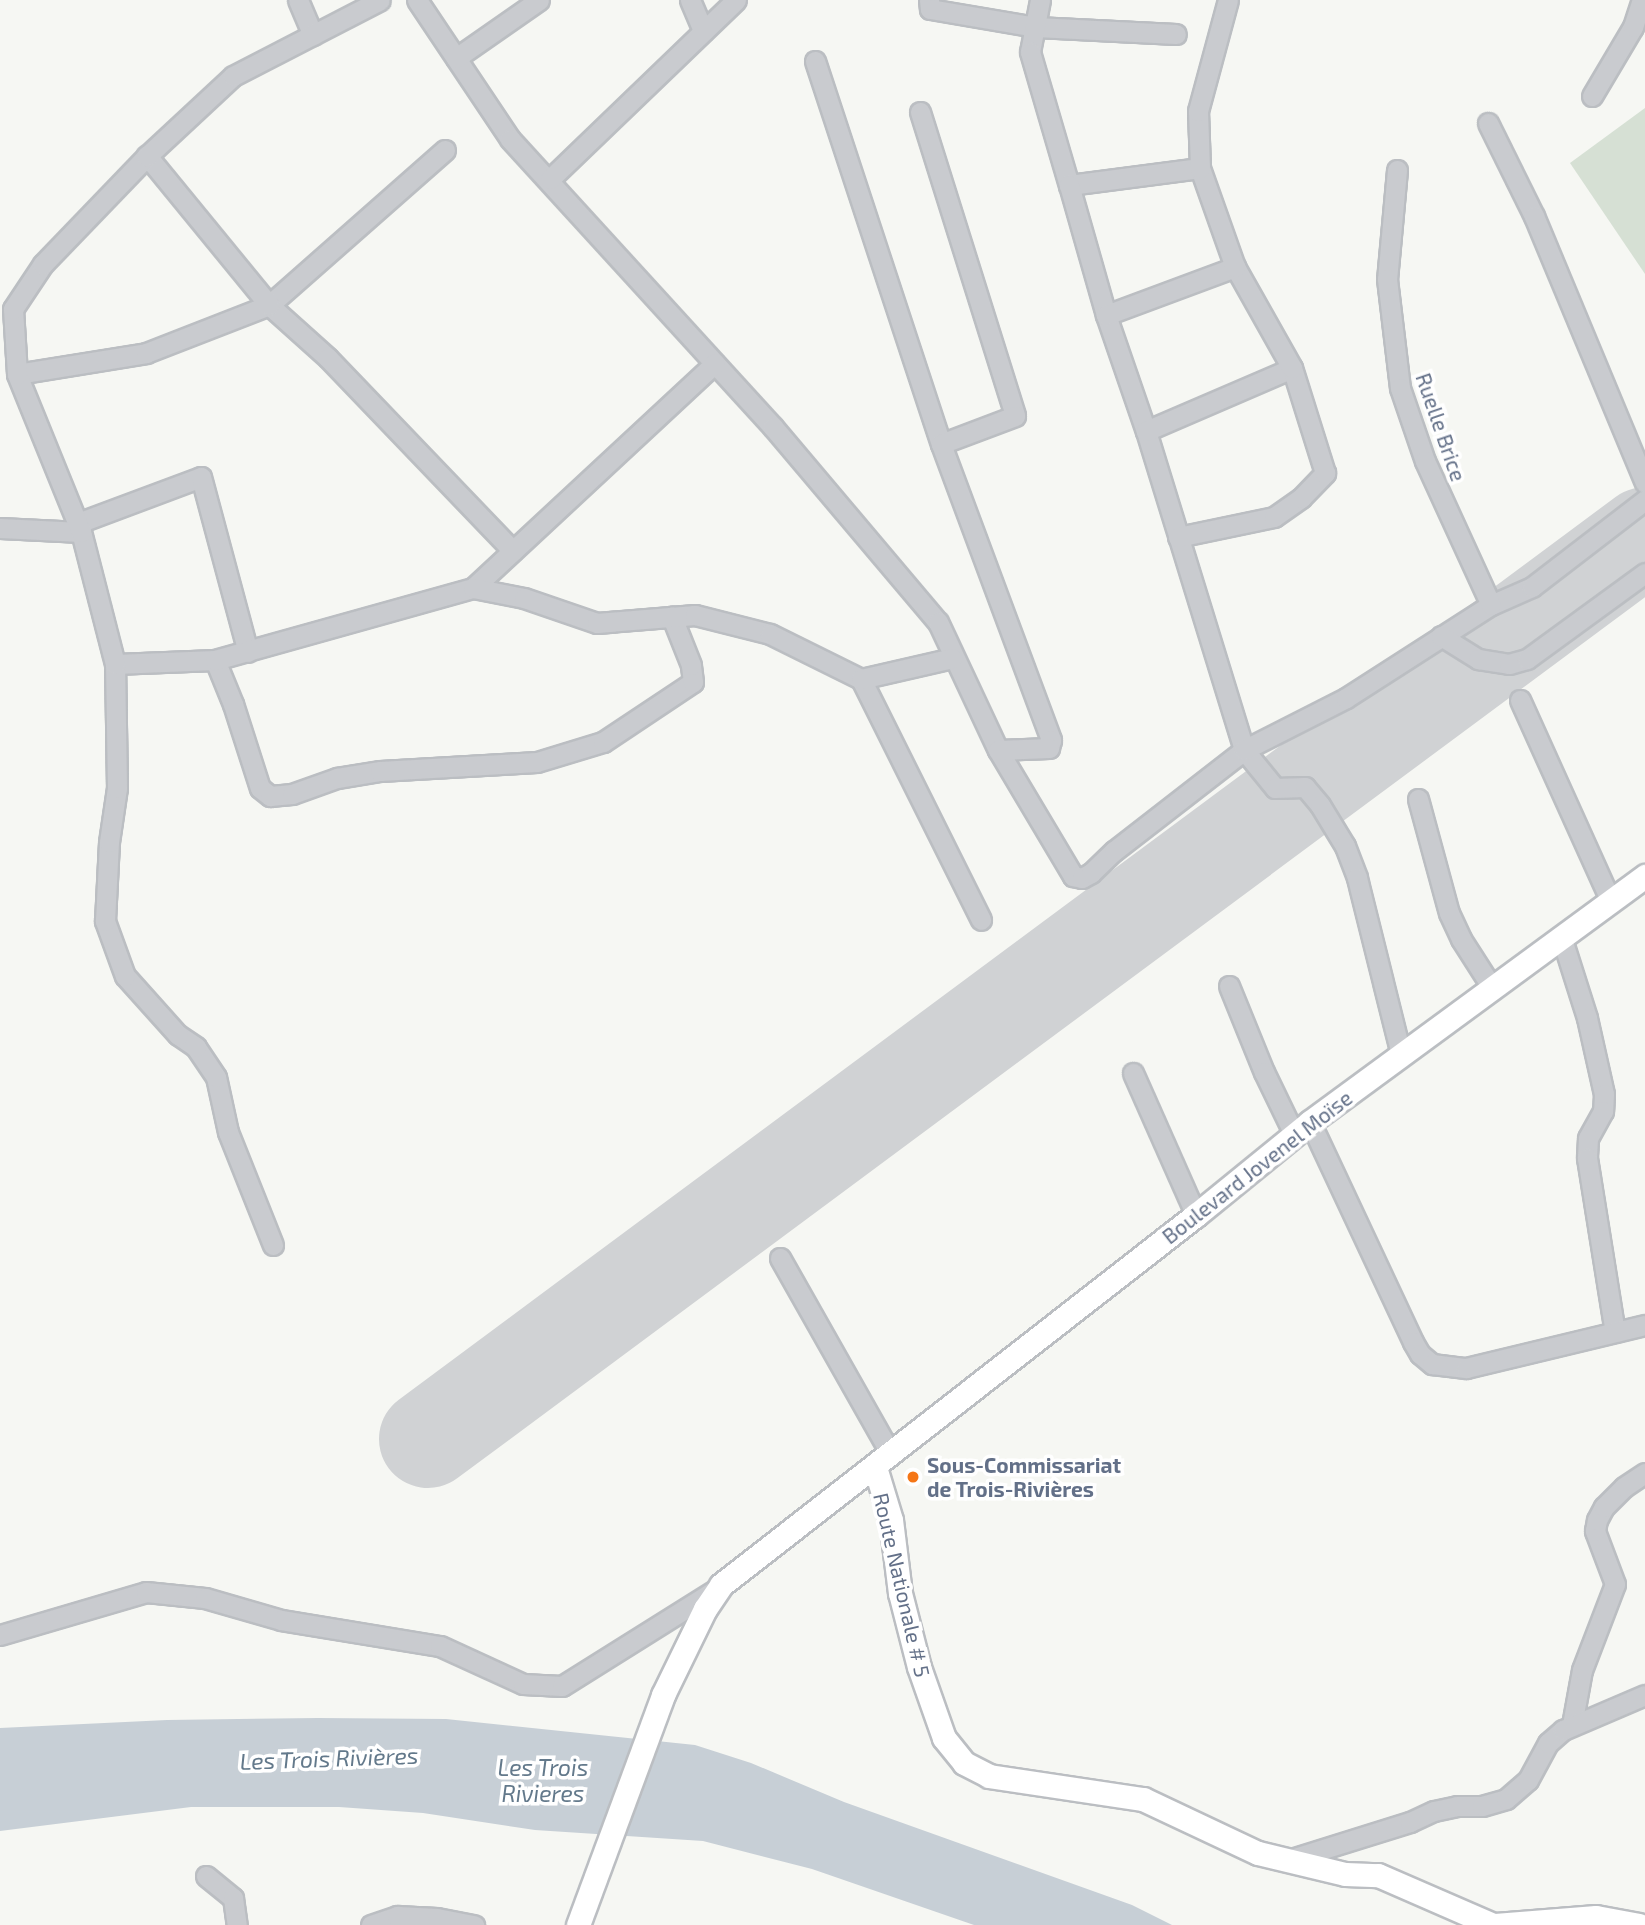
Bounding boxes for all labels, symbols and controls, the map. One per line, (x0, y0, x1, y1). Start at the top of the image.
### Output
street label: Ruelle Brice (1411, 370, 1471, 484)
street label: Boulevard Jovenel Moïse (1157, 1085, 1357, 1249)
place label: Sous-Commissariat de Trois-Rivières (927, 1452, 1121, 1502)
marker: Sous-Commissariat de Trois-Rivières (905, 1469, 921, 1485)
street label: Route Nationale # 5 (869, 1490, 935, 1680)
water label: Les Trois Rivières (239, 1741, 419, 1775)
water label: Les Trois Rivieres (497, 1753, 589, 1807)

